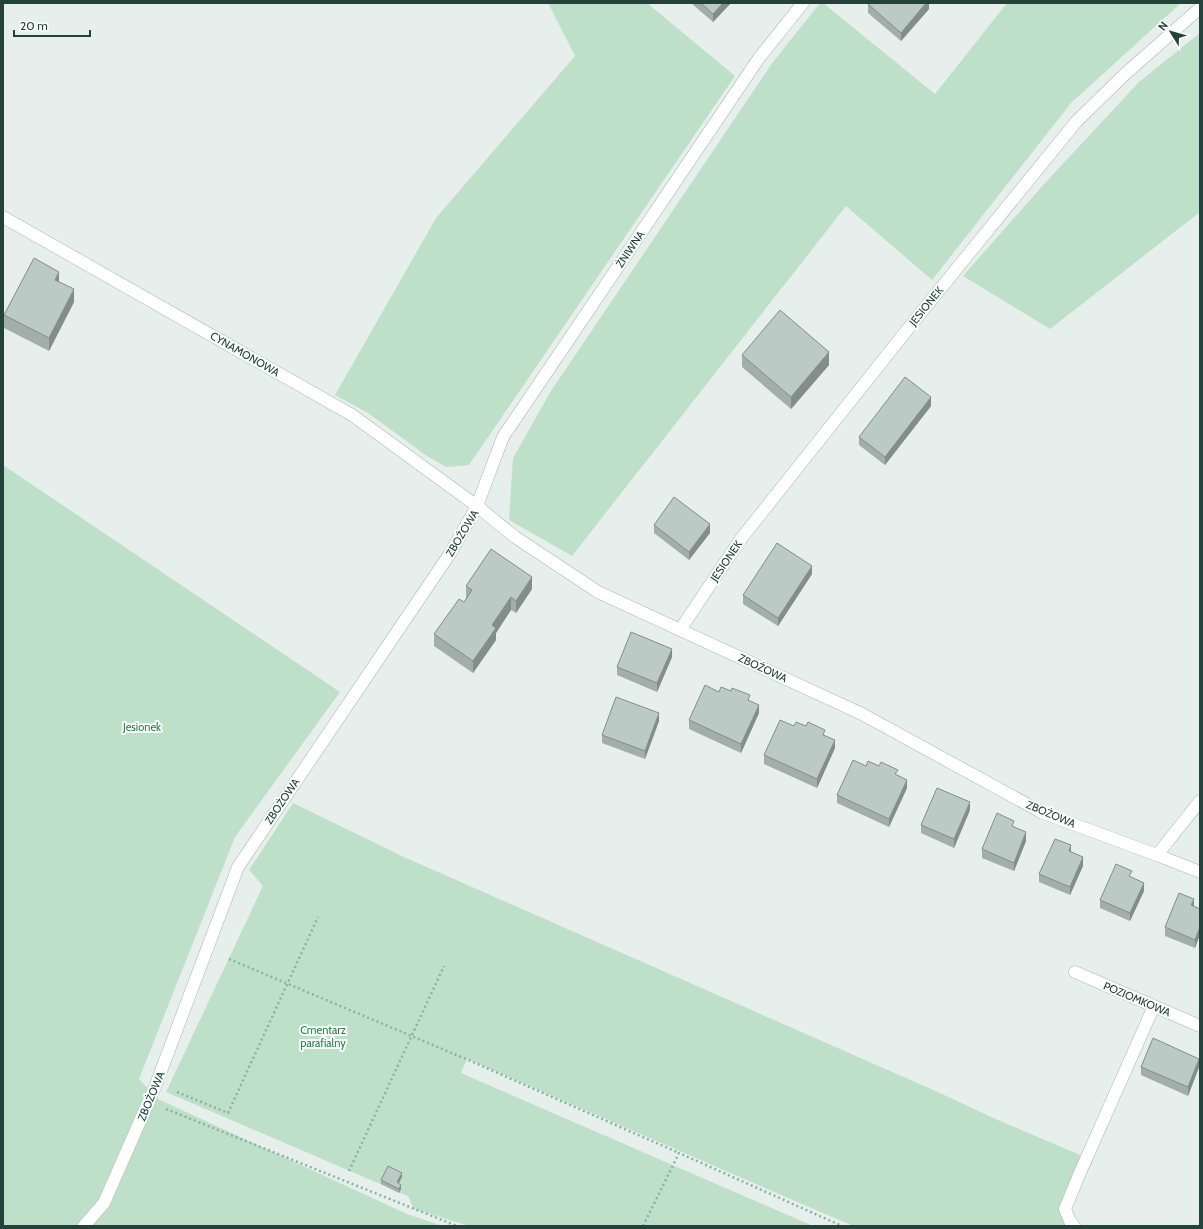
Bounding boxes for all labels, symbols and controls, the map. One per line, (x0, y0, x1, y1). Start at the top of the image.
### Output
scale bar (14, 12, 90, 38)
north arrow (1151, 12, 1191, 52)
text: 20 m (20, 18, 48, 33)
text: N (1155, 19, 1171, 33)
street label: ŻNIWNA (613, 228, 648, 270)
street label: JESIONEK (905, 283, 947, 329)
street label: CYNAMONOWA (208, 328, 282, 380)
street label: ZBOŻOWA (443, 507, 482, 559)
street label: JESIONEK (707, 537, 745, 585)
street label: ZBOŻOWA (736, 651, 790, 685)
park label: Jesionek (122, 720, 161, 734)
street label: ZBOŻOWA (262, 775, 303, 827)
street label: ZBOŻOWA (1024, 797, 1078, 831)
street label: POZIOMKOWA (1101, 979, 1173, 1020)
park label: Cmentarz parafialny (300, 1023, 346, 1050)
street label: ZBOŻOWA (134, 1069, 168, 1123)

